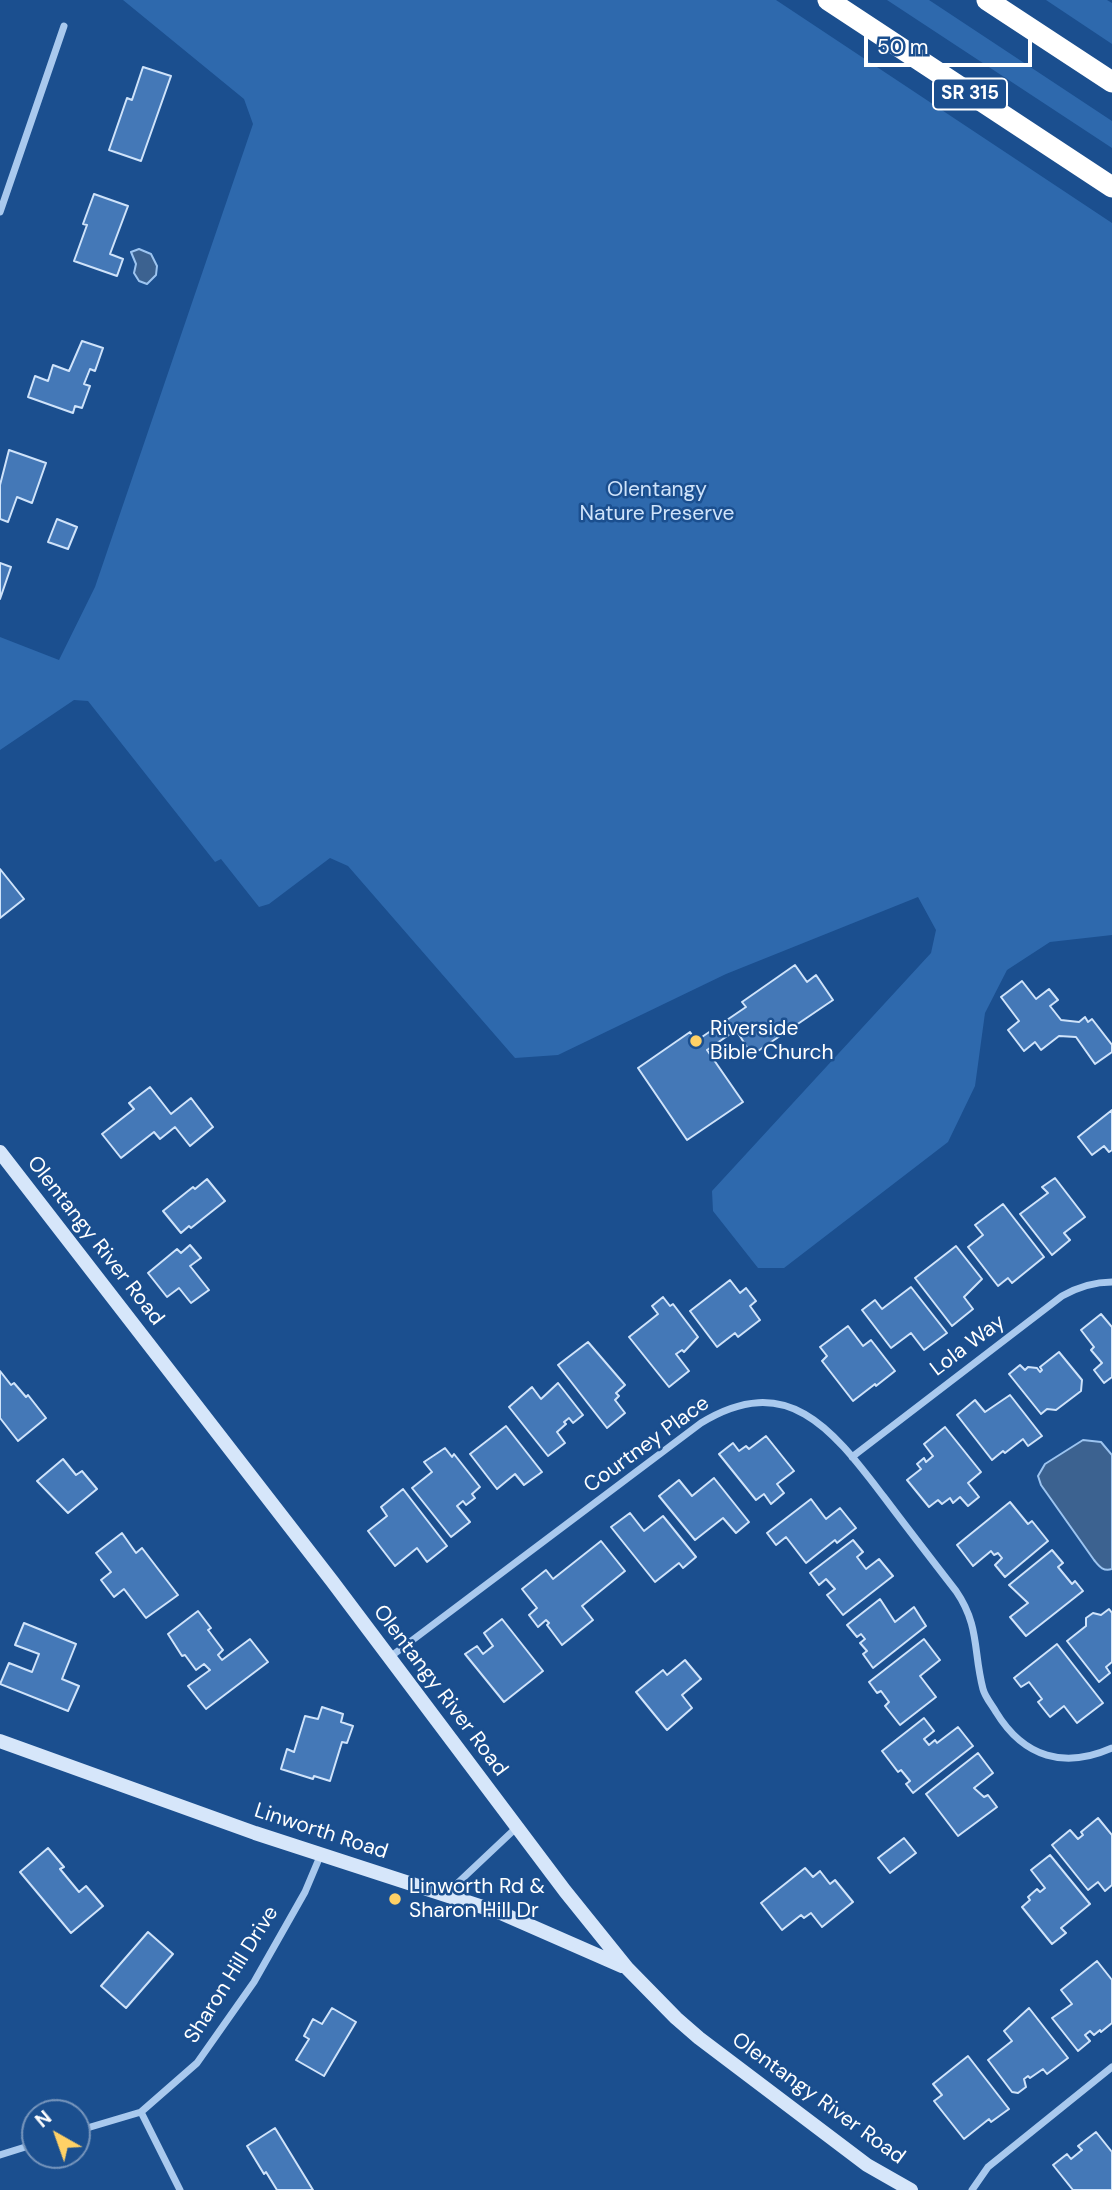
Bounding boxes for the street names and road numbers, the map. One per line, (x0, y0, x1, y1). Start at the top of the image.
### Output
road number: SR 315 (933, 78, 1007, 110)
street label: Olentangy River Road (21, 1151, 169, 1331)
street label: Lola Way (926, 1310, 1010, 1382)
street label: Courtney Place (579, 1391, 715, 1499)
street label: Olentangy River Road (367, 1600, 513, 1782)
street label: Linworth Road (251, 1799, 391, 1865)
street label: Sharon Hill Drive (180, 1902, 284, 2048)
street label: Olentangy River Road (727, 2028, 909, 2170)

